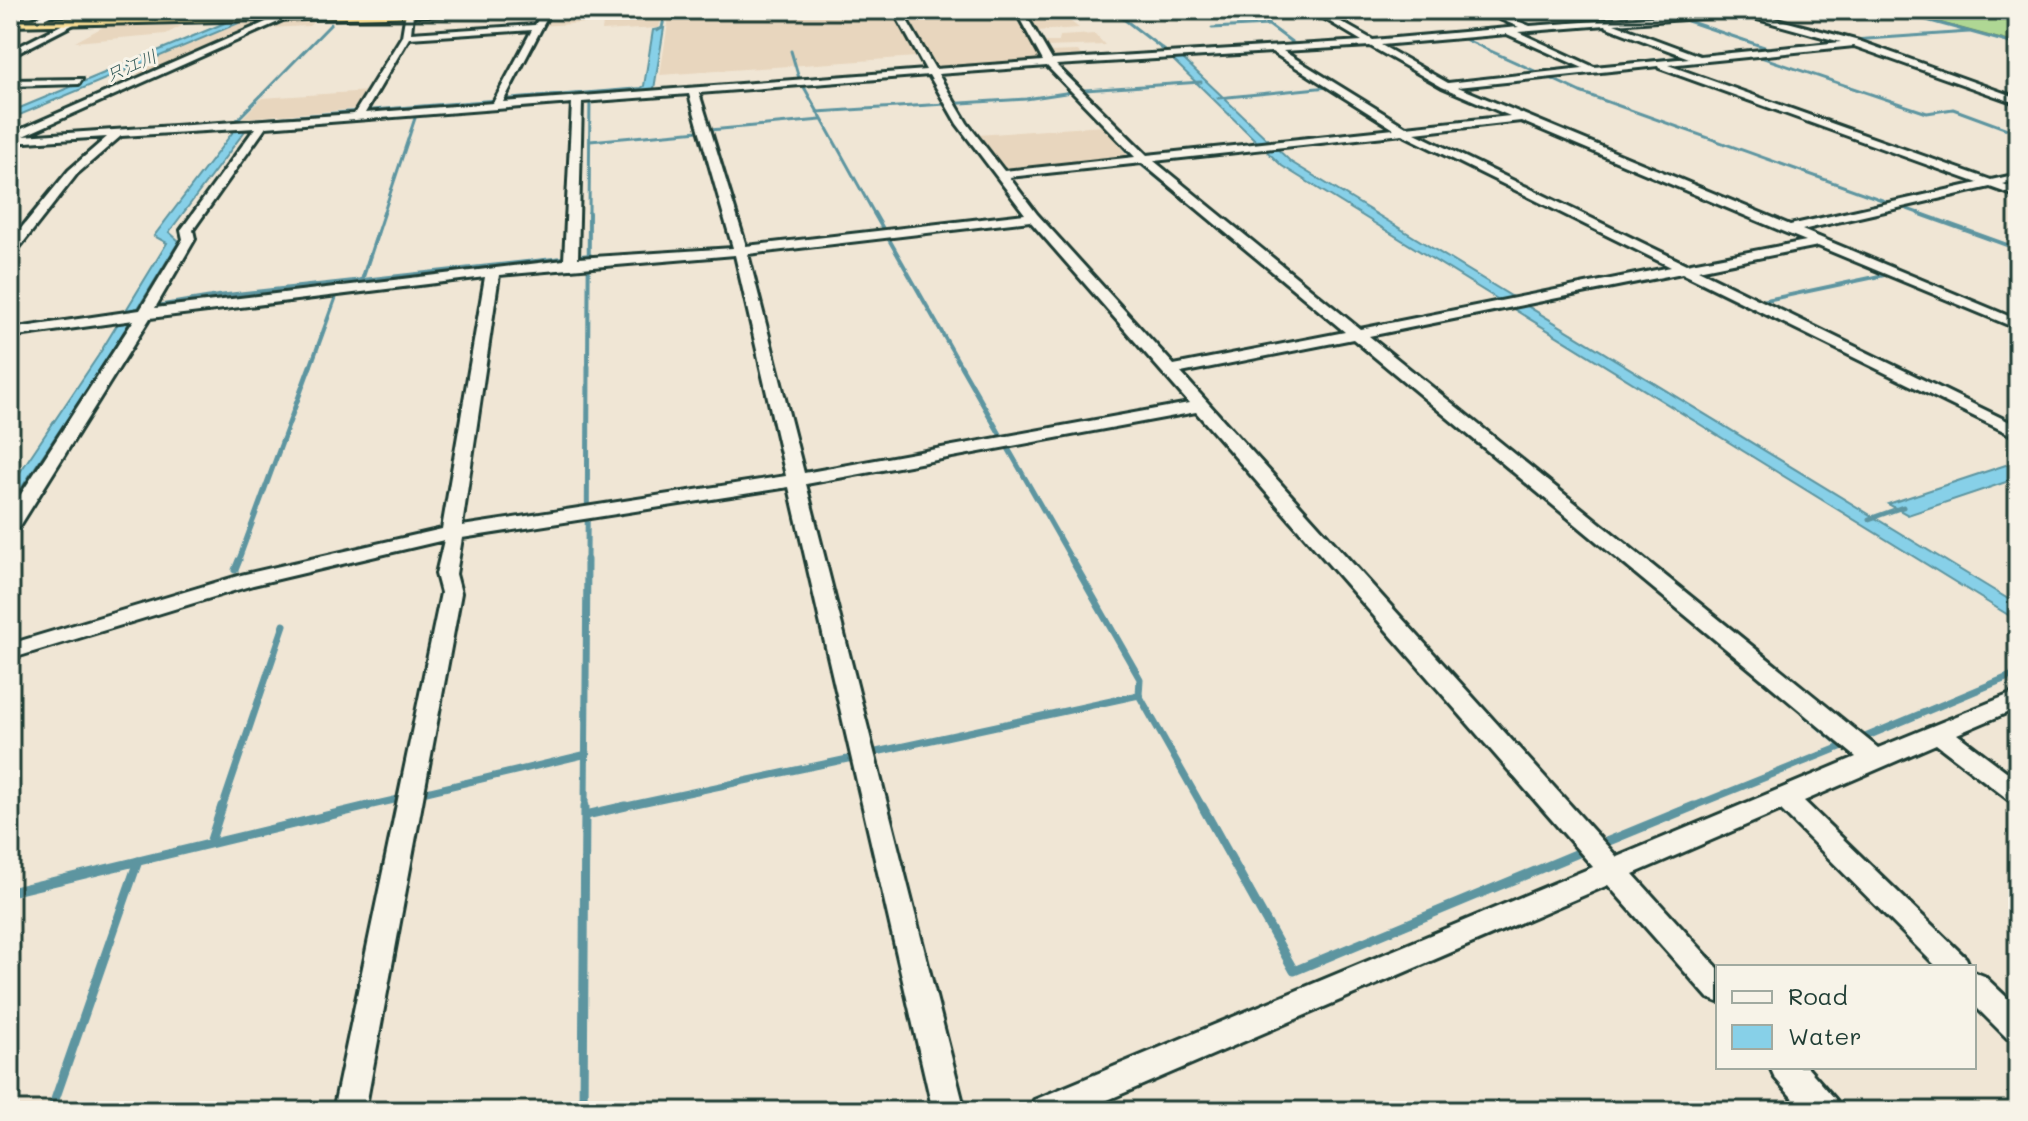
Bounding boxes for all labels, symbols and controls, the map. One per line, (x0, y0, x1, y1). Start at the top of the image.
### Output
water label: 只江川 (101, 43, 161, 87)
legend (1716, 965, 1976, 1069)
text: Road (1788, 980, 1848, 1011)
text: Water (1788, 1020, 1862, 1051)

